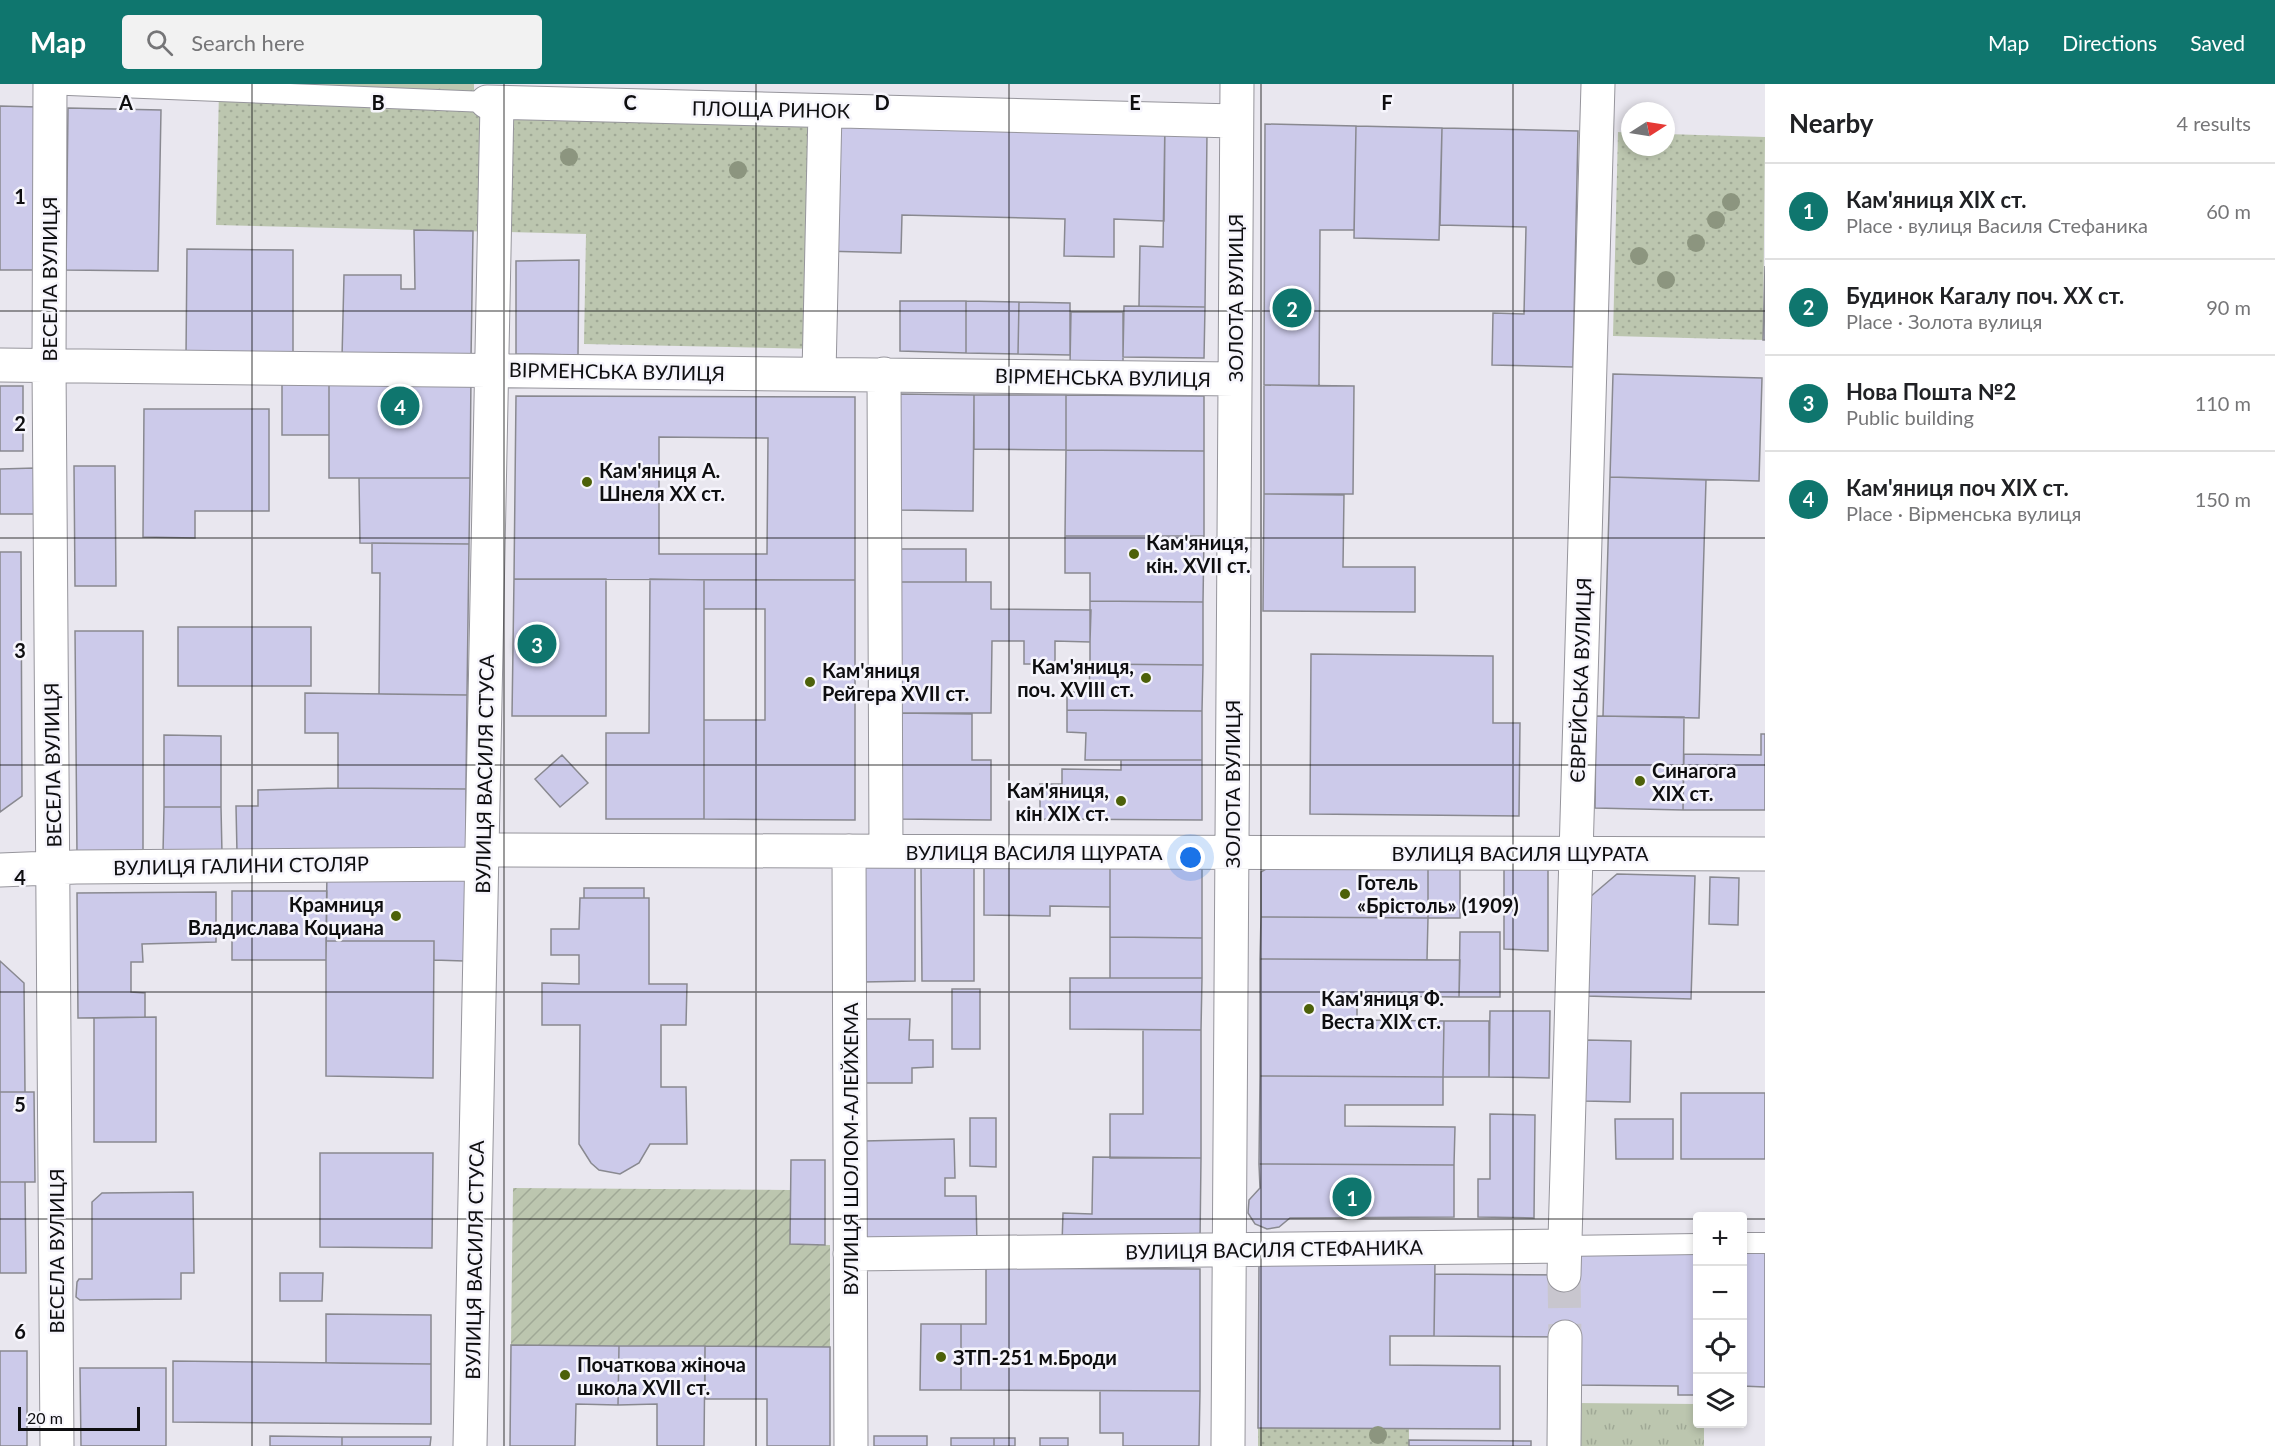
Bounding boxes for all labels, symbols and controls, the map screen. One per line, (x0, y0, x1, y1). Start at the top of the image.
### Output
search box (122, 15, 542, 69)
text: Map (30, 25, 86, 59)
icon: search (143, 26, 176, 59)
text: Search here (191, 29, 305, 56)
text: Map (1988, 30, 2029, 55)
text: Directions (2062, 30, 2157, 55)
text: Saved (2190, 30, 2245, 55)
text: A (118, 90, 133, 114)
text: B (371, 90, 385, 114)
text: C (623, 90, 637, 114)
text: D (874, 90, 890, 114)
text: E (1129, 90, 1141, 114)
text: F (1381, 90, 1393, 114)
street label: ПЛОЩА РИНОК (692, 96, 851, 122)
north arrow (1621, 102, 1675, 156)
text: Nearby (1789, 107, 1874, 139)
text: 4 results (2176, 111, 2251, 135)
text: 1 (14, 184, 26, 208)
text: Кам'яниця XIX ст. (1846, 186, 2027, 213)
street label: ВЕСЕЛА ВУЛИЦЯ (37, 197, 61, 361)
text: 1 (1803, 199, 1814, 223)
text: 60 m (2206, 199, 2251, 223)
text: Place · вулиця Василя Стефаника (1846, 213, 2148, 237)
street label: ЗОЛОТА ВУЛИЦЯ (1223, 214, 1247, 382)
text: Будинок Кагалу поч. XX ст. (1846, 282, 2124, 309)
pin: 2 (1272, 286, 1312, 330)
text: 2 (1803, 295, 1814, 319)
text: 90 m (2206, 295, 2251, 319)
text: Place · Золота вулиця (1846, 309, 2042, 333)
street label: ВІРМЕНСЬКА ВУЛИЦЯ (509, 357, 725, 385)
street label: ВІРМЕНСЬКА ВУЛИЦЯ (995, 363, 1211, 391)
text: Нова Пошта №2 (1846, 378, 2016, 405)
pin: 4 (380, 384, 420, 428)
text: 3 (1803, 391, 1814, 415)
text: 110 m (2195, 391, 2251, 415)
text: Public building (1846, 405, 1974, 429)
text: 2 (14, 411, 26, 435)
place label: Кам'яниця А. Шнеля XX cт. (599, 458, 725, 505)
text: Кам'яниця поч XIX ст. (1846, 474, 2069, 501)
marker: Кам'яниця А. Шнеля XX cт. (580, 475, 594, 489)
text: 4 (1803, 487, 1814, 511)
text: 150 m (2195, 487, 2251, 511)
text: Place · Вірменська вулиця (1846, 501, 2081, 525)
place label: Кам'яниця, кін. XVII ст. (1146, 530, 1251, 577)
marker: Кам'яниця, кін. XVII ст. (1127, 547, 1141, 561)
street label: ЄВРЕЙСЬКА ВУЛИЦЯ (1564, 577, 1596, 783)
pin: 3 (518, 622, 556, 666)
text: 3 (14, 638, 26, 662)
street label: ВУЛИЦЯ ВАСИЛЯ СТУСА (470, 654, 498, 894)
place label: Кам'яниця, поч. XVIII ст. (1017, 654, 1134, 701)
place label: Кам'яниця Рейгера XVII ст. (822, 658, 969, 705)
marker: Кам'яниця, поч. XVIII ст. (1139, 671, 1153, 685)
marker: Кам'яниця Рейгера XVII ст. (803, 675, 817, 689)
street label: ВЕСЕЛА ВУЛИЦЯ (39, 682, 65, 848)
street label: ЗОЛОТА ВУЛИЦЯ (1220, 700, 1244, 868)
place label: Синагога XIX ст. (1652, 758, 1736, 805)
marker: Синагога XIX ст. (1633, 774, 1647, 788)
place label: Кам'яниця, кін XIX ст. (1006, 778, 1109, 825)
marker: Кам'яниця, кін XIX ст. (1114, 794, 1128, 808)
street label: ВУЛИЦЯ ВАСИЛЯ ЩУРАТА (906, 840, 1163, 864)
street label: ВУЛИЦЯ ВАСИЛЯ ЩУРАТА (1392, 841, 1649, 865)
your location (1176, 843, 1205, 872)
street label: ВУЛИЦЯ ГАЛИНИ СТОЛЯР (113, 851, 369, 879)
text: 4 (14, 865, 26, 889)
place label: Готель «Брістоль» (1909) (1357, 870, 1519, 917)
marker: Готель «Брістоль» (1909) (1338, 887, 1352, 901)
place label: Крамниця Владислава Коциана (188, 892, 384, 939)
marker: Крамниця Владислава Коциана (389, 909, 403, 923)
place label: Кам'яниця Ф. Веста XIX ст. (1321, 986, 1444, 1033)
street label: ВУЛИЦЯ ШОЛОМ-АЛЕЙХЕМА (838, 1002, 862, 1296)
marker: Кам'яниця Ф. Веста XIX ст. (1302, 1002, 1316, 1016)
text: 5 (14, 1092, 26, 1116)
street label: ВУЛИЦЯ ВАСИЛЯ СТУСА (460, 1140, 488, 1380)
street label: ВЕСЕЛА ВУЛИЦЯ (44, 1169, 68, 1333)
pin: 1 (1332, 1174, 1372, 1220)
map controls (1693, 1212, 1747, 1428)
button: + (1693, 1212, 1747, 1266)
street label: ВУЛИЦЯ ВАСИЛЯ СТЕФАНИКА (1125, 1234, 1424, 1264)
button: − (1693, 1266, 1747, 1320)
text: 6 (14, 1319, 26, 1343)
button: locate (1693, 1320, 1747, 1374)
place label: ЗТП-251 м.Броди (953, 1345, 1117, 1369)
marker: ЗТП-251 м.Броди (934, 1350, 948, 1364)
place label: Початкова жіноча школа XVII ст. (577, 1352, 746, 1399)
marker: Початкова жіноча школа XVII ст. (558, 1368, 572, 1382)
button: layers (1693, 1374, 1747, 1428)
scale bar (18, 1404, 140, 1432)
text: 20 m (27, 1408, 63, 1427)

